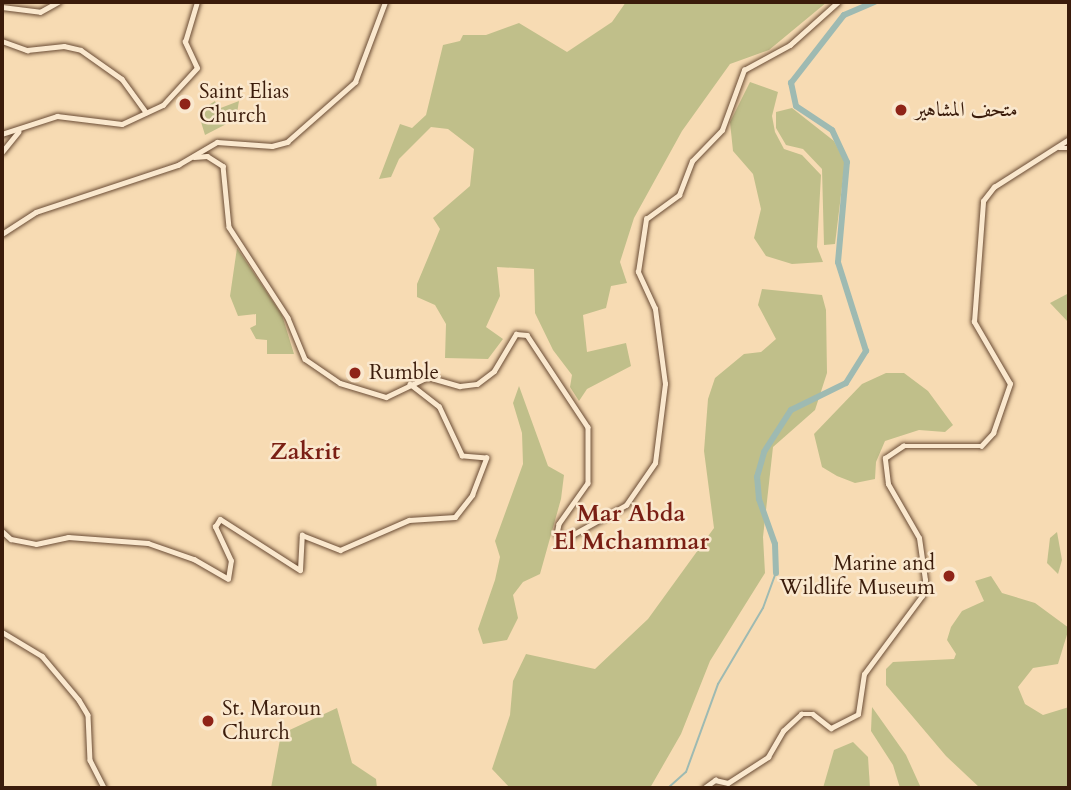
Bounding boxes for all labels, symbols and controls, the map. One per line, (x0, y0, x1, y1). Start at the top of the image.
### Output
place label: Saint Elias Church (199, 79, 289, 129)
marker: Saint Elias Church (177, 96, 193, 112)
place label: متحف المشاهير (915, 97, 1018, 123)
marker: متحف المشاهير (893, 102, 909, 118)
place label: Rumble (369, 360, 439, 386)
marker: Rumble (347, 365, 363, 381)
district label: Zakrit (270, 438, 340, 466)
district label: Mar Abda El Mchammar (553, 500, 709, 556)
place label: Marine and Wildlife Museum (779, 551, 935, 601)
marker: Marine and Wildlife Museum (941, 568, 957, 584)
place label: St. Maroun Church (222, 696, 321, 746)
marker: St. Maroun Church (200, 713, 216, 729)

